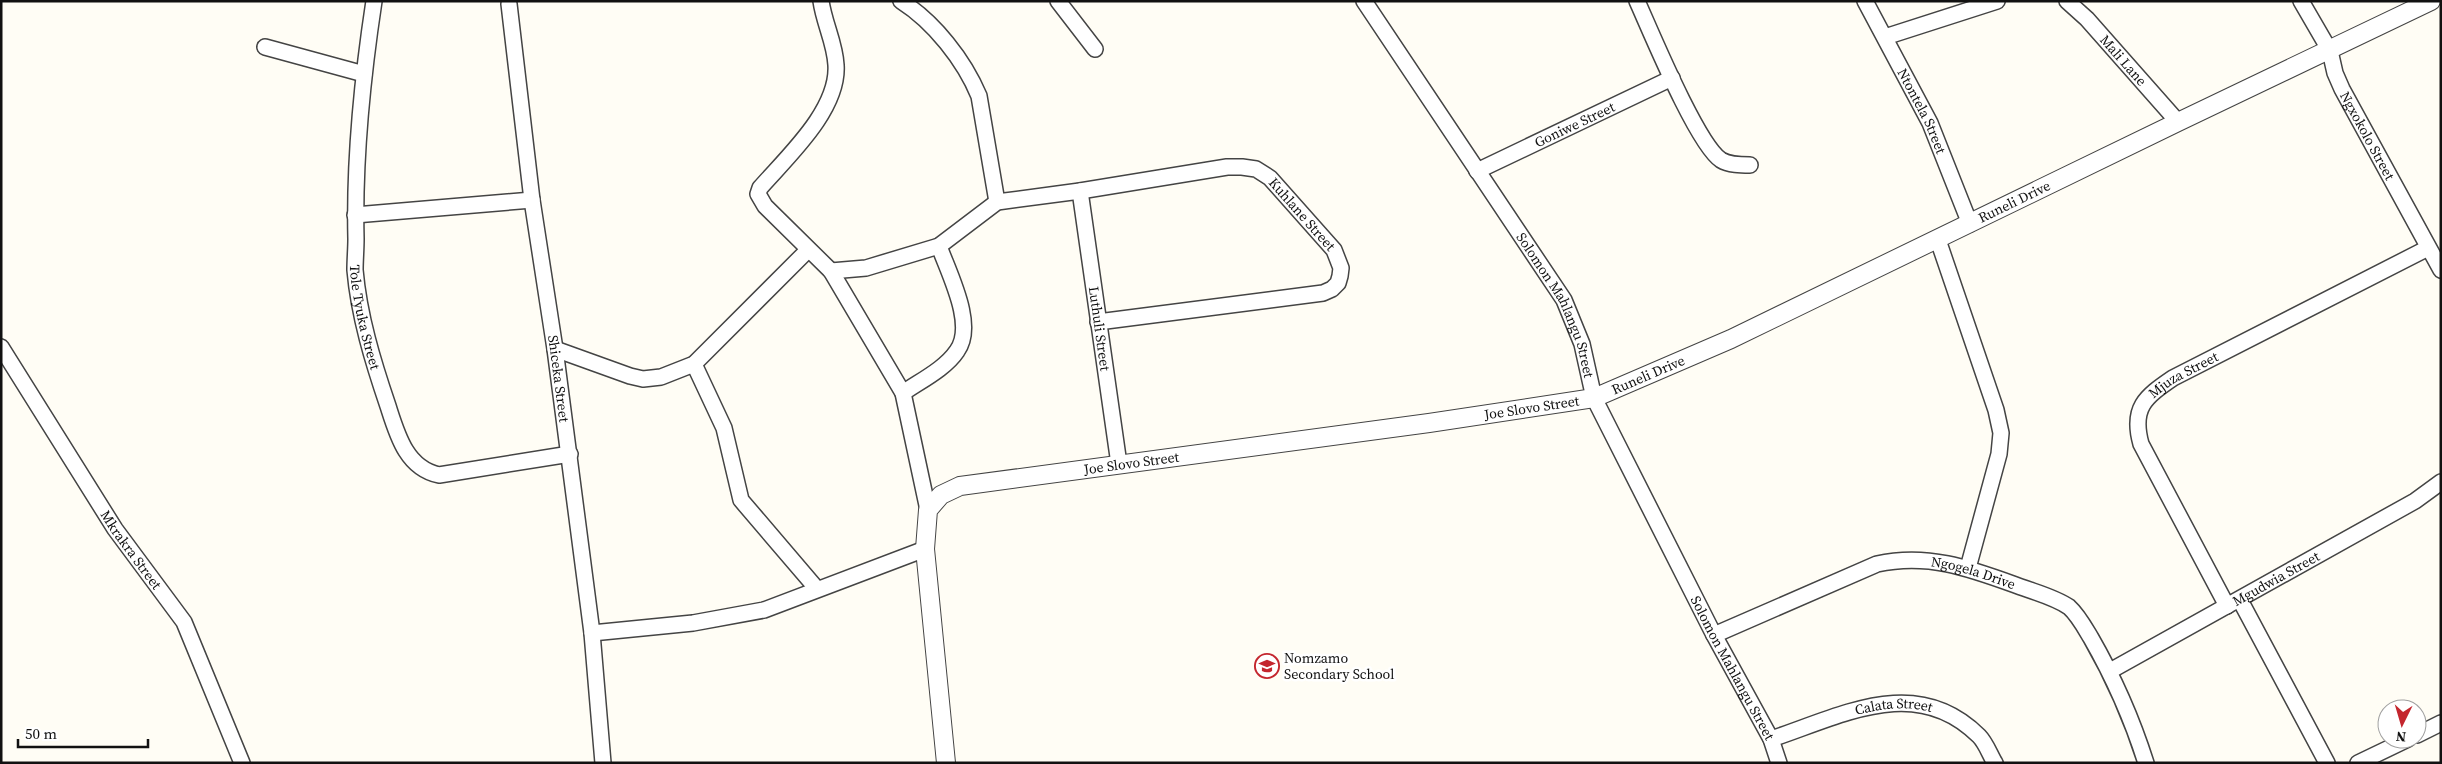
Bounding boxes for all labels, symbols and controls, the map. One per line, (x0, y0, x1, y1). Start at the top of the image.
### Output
street label: Mali Lane (2095, 30, 2152, 90)
street label: Ntontela Street (1893, 65, 1951, 157)
street label: Ngxokolo Street (2335, 88, 2400, 184)
street label: Goniwe Street (1531, 97, 1618, 152)
street label: Kuhlane Street (1264, 173, 1340, 255)
street label: Runeli Drive (1975, 176, 2054, 228)
street label: Solomon Mahlangu Street (1512, 229, 1599, 380)
street label: Tole Tyuka Street (345, 264, 386, 372)
street label: Luthuli Street (1084, 285, 1116, 373)
street label: Shiceka Street (543, 334, 575, 424)
street label: Mjuza Street (2144, 346, 2222, 403)
street label: Runeli Drive (1608, 350, 1688, 399)
street label: Joe Slovo Street (1482, 390, 1581, 425)
street label: Joe Slovo Street (1082, 447, 1181, 479)
street label: Mkrakra Street (96, 506, 167, 594)
street label: Mgudwia Street (2229, 546, 2324, 611)
street label: Ngogela Drive (1930, 551, 2018, 594)
street label: Solomon Mahlangu Street (1686, 592, 1780, 744)
place label: Nomzamo Secondary School (1284, 648, 1394, 684)
school or university icon: Nomzamo Secondary School (1254, 653, 1280, 679)
street label: Calata Street (1853, 693, 1935, 720)
north arrow (2377, 699, 2427, 749)
scale bar (18, 716, 148, 748)
text: 50 m (25, 723, 57, 744)
text: N (2395, 727, 2407, 747)

